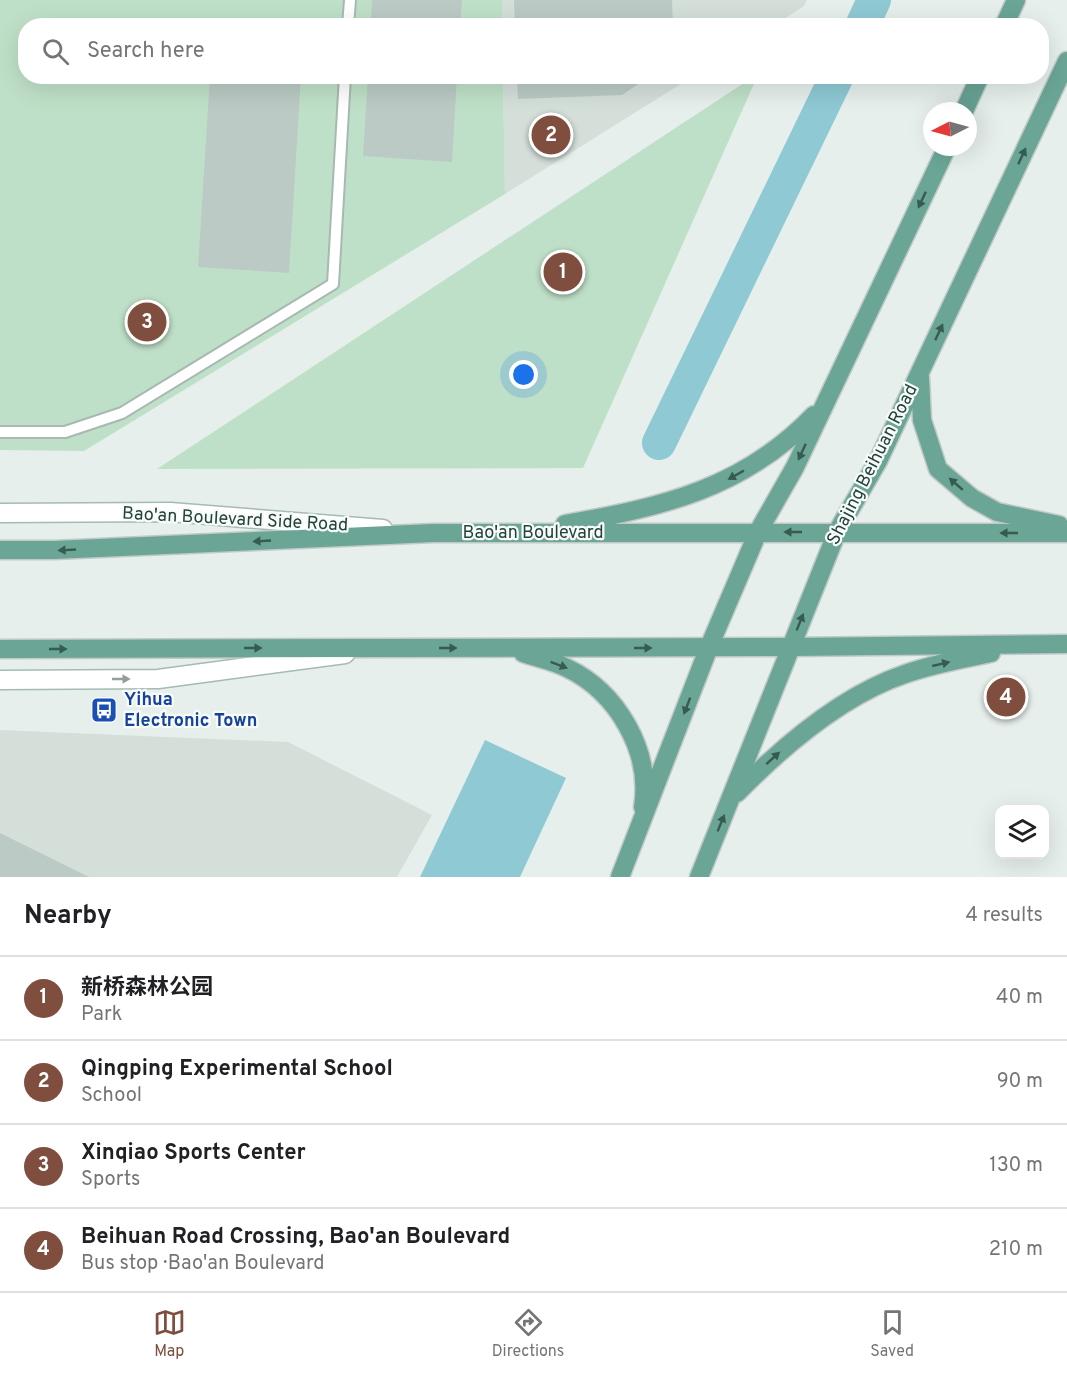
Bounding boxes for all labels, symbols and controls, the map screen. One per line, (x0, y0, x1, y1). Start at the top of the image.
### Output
search box (18, 18, 1049, 84)
icon: search (39, 35, 72, 68)
text: Search here (87, 38, 205, 65)
north arrow (923, 102, 977, 156)
pin: 2 (532, 112, 570, 158)
one-way arrow (1017, 148, 1026, 165)
one-way arrow (917, 191, 926, 208)
pin: 1 (544, 250, 582, 294)
pin: 3 (128, 300, 166, 344)
one-way arrow (934, 324, 943, 341)
your location (509, 360, 538, 389)
street label: Shajing Beihuan Road (823, 381, 923, 549)
one-way arrow (797, 443, 806, 460)
one-way arrow (727, 470, 744, 480)
one-way arrow (949, 478, 964, 491)
street label: Bao'an Boulevard Side Road (121, 503, 349, 537)
street label: Bao'an Boulevard (462, 522, 604, 545)
one-way arrow (783, 527, 802, 537)
one-way arrow (999, 528, 1018, 538)
one-way arrow (252, 536, 271, 545)
one-way arrow (57, 545, 76, 554)
one-way arrow (795, 612, 805, 630)
one-way arrow (244, 643, 263, 653)
one-way arrow (439, 643, 458, 653)
one-way arrow (634, 643, 653, 653)
one-way arrow (49, 644, 68, 654)
one-way arrow (932, 659, 950, 669)
one-way arrow (551, 661, 569, 671)
one-way arrow (112, 674, 131, 684)
pin: 4 (986, 674, 1026, 720)
place label: Yihua Electronic Town (124, 689, 257, 733)
bus stop icon: Yihua Electronic Town (89, 695, 119, 725)
one-way arrow (682, 697, 692, 715)
one-way arrow (765, 752, 780, 765)
map controls (995, 805, 1049, 859)
button: layers (995, 805, 1049, 859)
one-way arrow (717, 814, 726, 832)
text: Nearby (24, 900, 112, 933)
text: 4 results (966, 903, 1043, 929)
text: 新桥森林公园 (81, 975, 213, 1002)
text: 1 (40, 985, 48, 1011)
text: 40 m (996, 985, 1043, 1011)
text: Park (81, 1002, 122, 1028)
text: Qingping Experimental School (81, 1056, 393, 1083)
text: 2 (37, 1069, 50, 1095)
text: 90 m (997, 1069, 1043, 1095)
text: School (81, 1083, 142, 1109)
text: Xinqiao Sports Center (81, 1140, 306, 1167)
text: 3 (38, 1153, 50, 1179)
text: 130 m (989, 1153, 1043, 1179)
text: Sports (81, 1167, 141, 1193)
text: Beihuan Road Crossing, Bao'an Boulevard (81, 1224, 510, 1251)
text: 4 (37, 1237, 50, 1263)
text: 210 m (989, 1237, 1043, 1263)
text: Bus stop · Bao'an Boulevard (81, 1251, 325, 1277)
tab: Map (153, 1306, 186, 1362)
tab: Directions (492, 1306, 564, 1362)
tab: Saved (870, 1306, 914, 1362)

